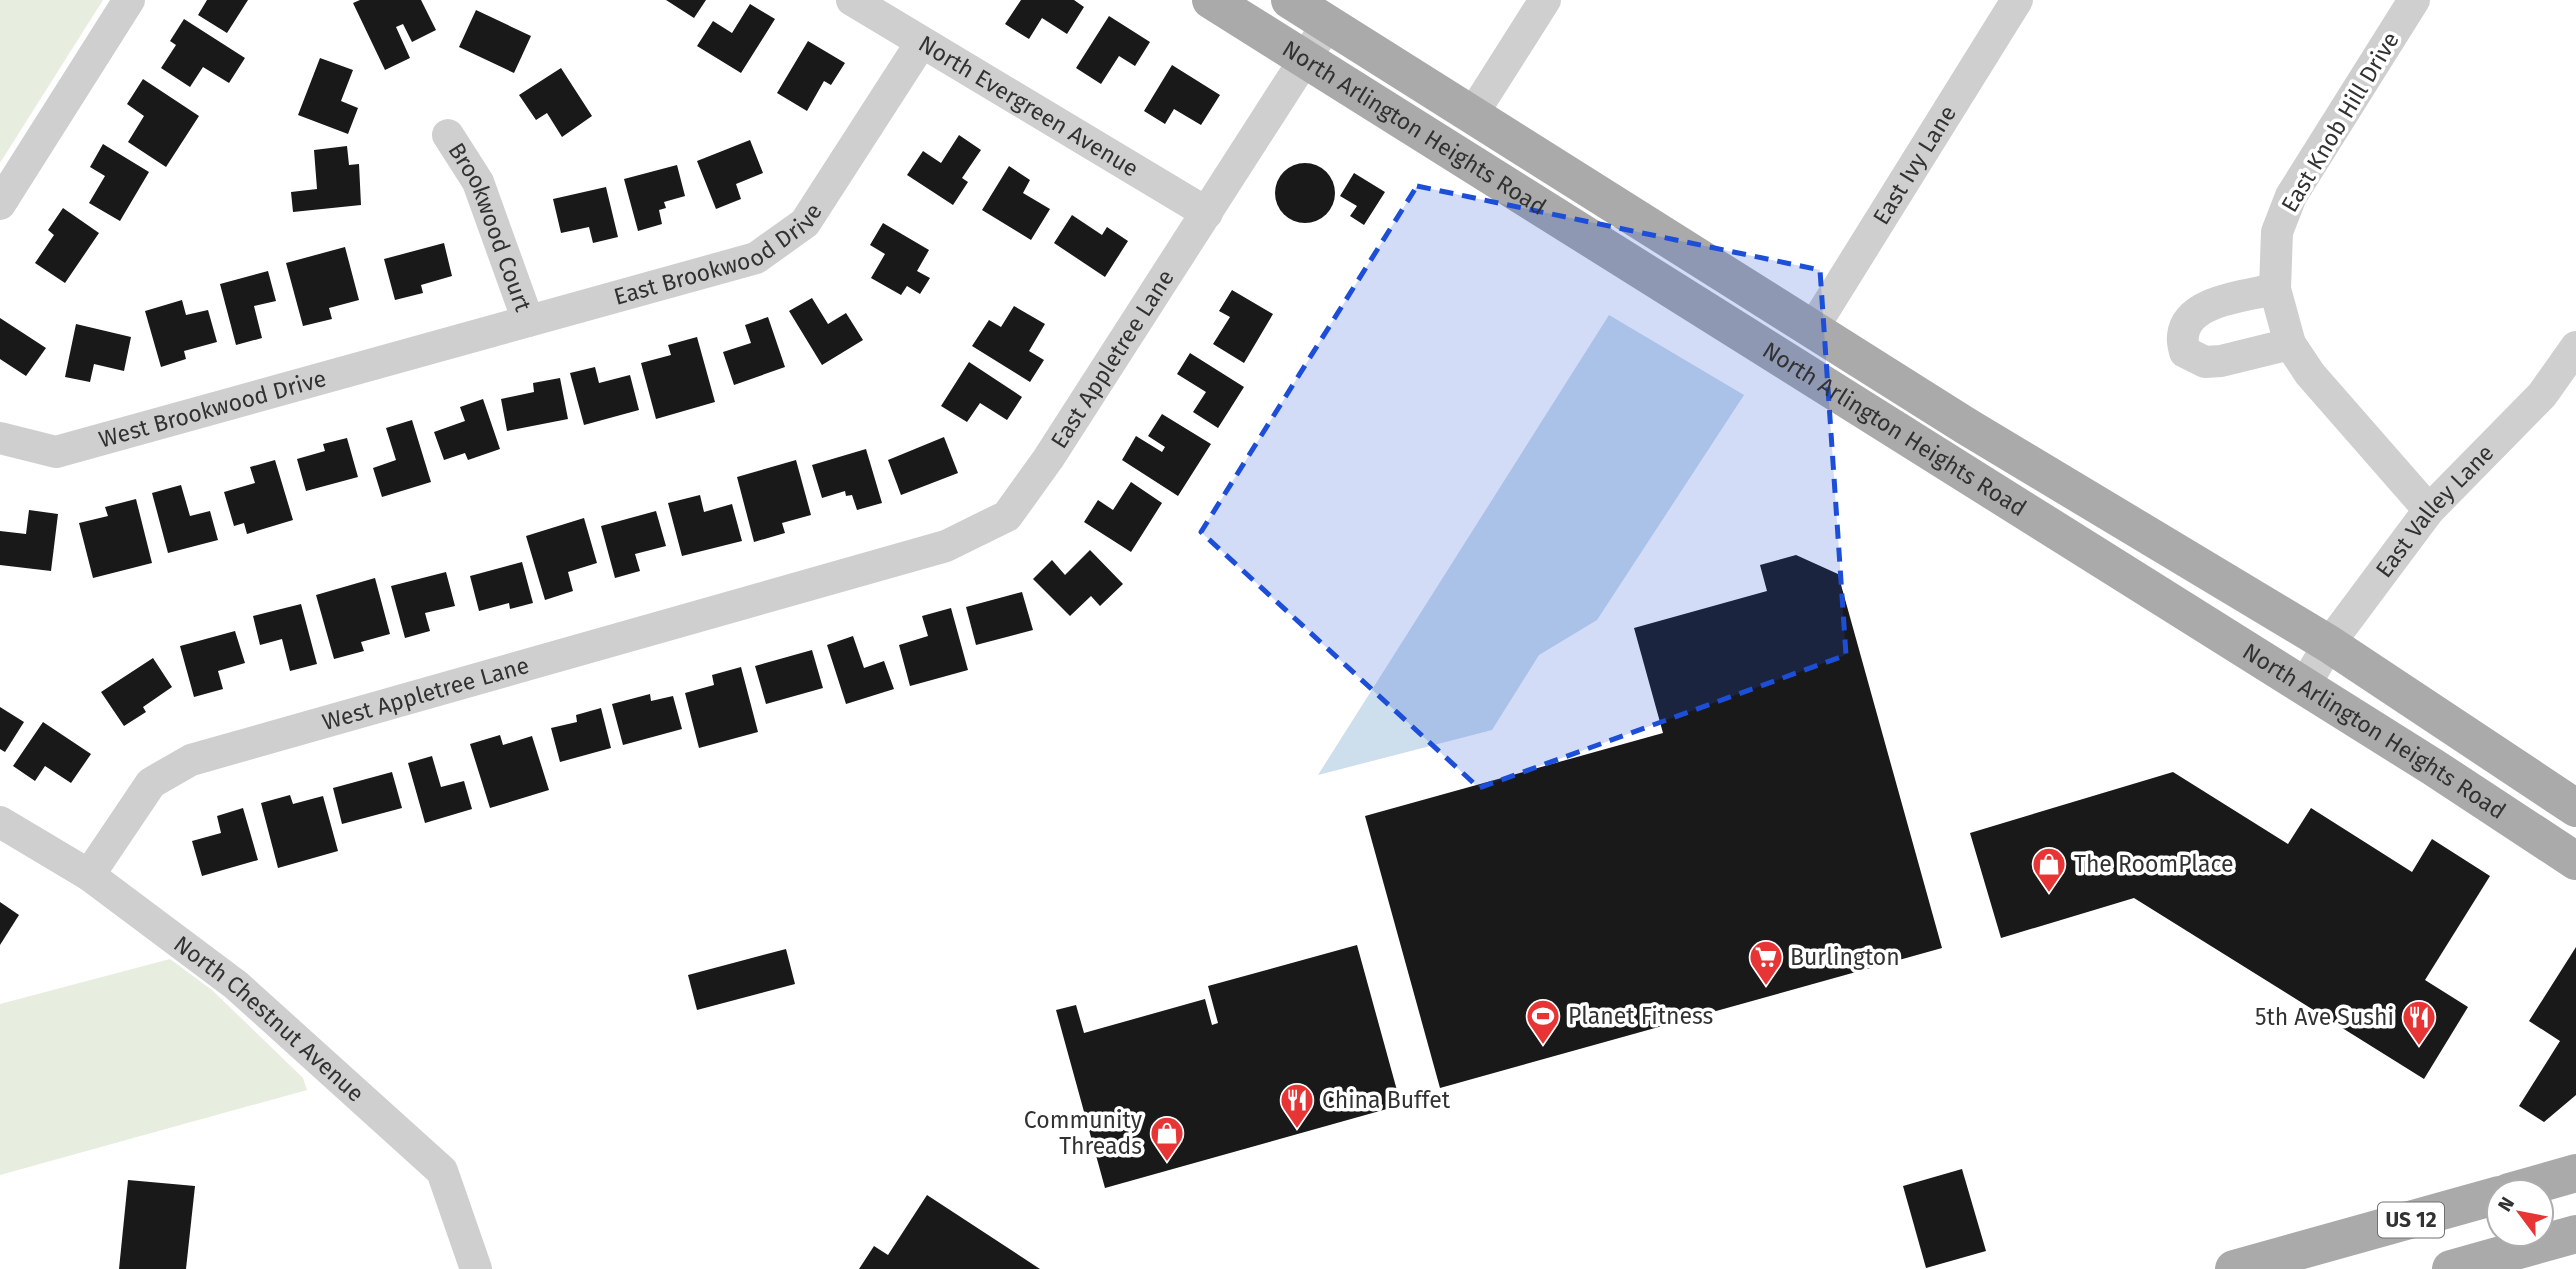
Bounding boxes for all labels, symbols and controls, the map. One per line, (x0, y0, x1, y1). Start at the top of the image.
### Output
street label: East Knob Hill Drive (2275, 27, 2405, 217)
street label: North Evergreen Avenue (914, 29, 1144, 183)
street label: North Arlington Heights Road (1277, 34, 1551, 221)
street label: East Ivy Lane (1867, 100, 1962, 230)
street label: Brookwood Court (443, 137, 538, 316)
street label: East Brookwood Drive (611, 198, 828, 311)
street label: East Appletree Lane (1045, 264, 1180, 453)
street label: North Arlington Heights Road (1757, 336, 2032, 522)
street label: West Brookwood Drive (96, 364, 329, 453)
street label: East Valley Lane (2370, 439, 2499, 583)
street label: North Arlington Heights Road (2238, 637, 2511, 825)
street label: West Appletree Lane (319, 651, 532, 736)
shop icon: The RoomPlace (2030, 845, 2068, 894)
place label: The RoomPlace (2074, 850, 2233, 878)
street label: North Chestnut Avenue (168, 930, 370, 1108)
supermarket icon: Burlington (1747, 938, 1785, 987)
place label: Burlington (1790, 943, 1900, 971)
sports icon: Planet Fitness (1524, 997, 1562, 1046)
restaurant icon: 5th Ave Sushi (2400, 998, 2438, 1047)
place label: Planet Fitness (1568, 1002, 1713, 1030)
place label: 5th Ave Sushi (2255, 1003, 2394, 1031)
restaurant icon: China Buffet (1278, 1081, 1316, 1130)
place label: China Buffet (1322, 1086, 1451, 1114)
place label: Community Threads (1024, 1106, 1143, 1160)
shop icon: Community Threads (1148, 1114, 1186, 1163)
north arrow (2485, 1178, 2555, 1248)
text: N (2493, 1193, 2519, 1216)
road number: US 12 (2378, 1202, 2444, 1238)

